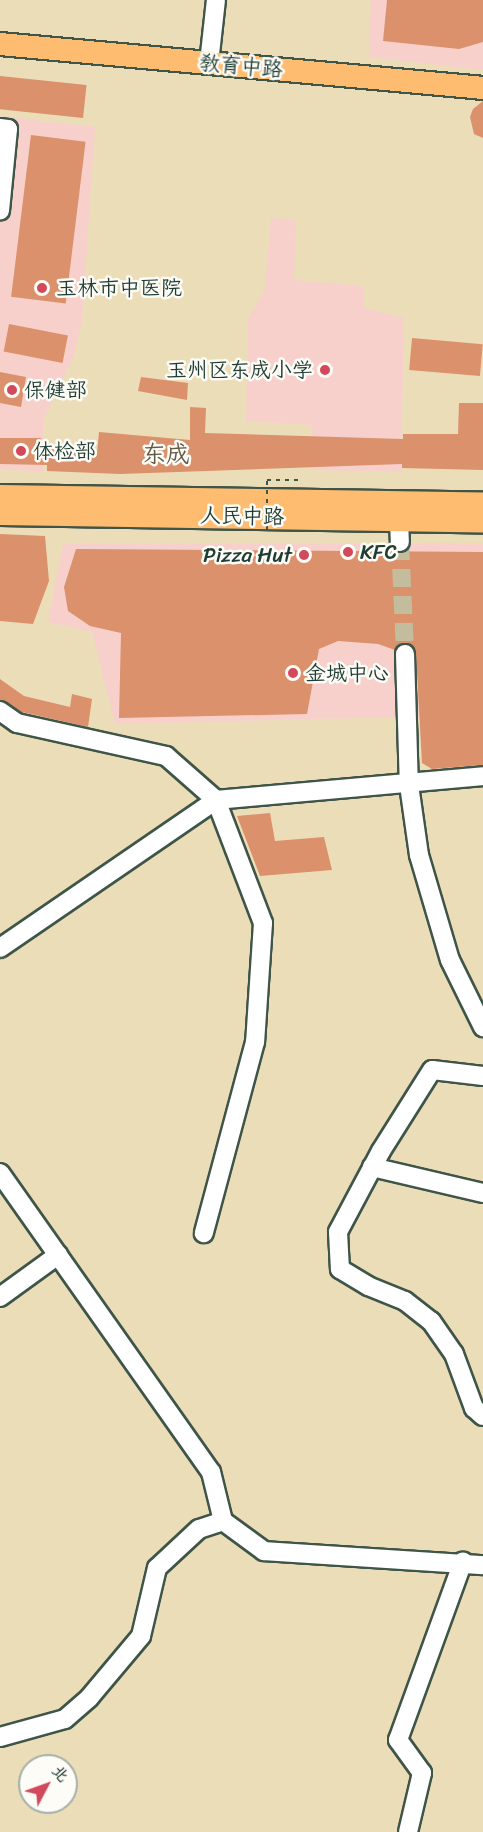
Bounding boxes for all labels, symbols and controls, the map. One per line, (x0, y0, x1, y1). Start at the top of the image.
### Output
street label: 教育中路 (198, 50, 284, 82)
place label: 玉林市中医院 (56, 275, 182, 301)
marker: 玉林市中医院 (33, 279, 51, 297)
place label: 玉州区东成小学 (166, 357, 313, 383)
marker: 玉州区东成小学 (318, 363, 332, 377)
place label: 保健部 (24, 377, 87, 403)
marker: 保健部 (5, 383, 19, 397)
place label: 体检部 (33, 438, 96, 464)
district label: 东成 (142, 441, 190, 469)
marker: 体检部 (14, 444, 28, 458)
street label: 人民中路 (200, 503, 284, 529)
place label: KFC (360, 539, 397, 565)
place label: Pizza Hut (202, 542, 292, 568)
marker: KFC (341, 545, 355, 559)
marker: Pizza Hut (297, 548, 311, 562)
place label: 金城中心 (305, 660, 389, 686)
marker: 金城中心 (286, 666, 300, 680)
north arrow (18, 1754, 78, 1814)
text: 北 (44, 1758, 77, 1789)

